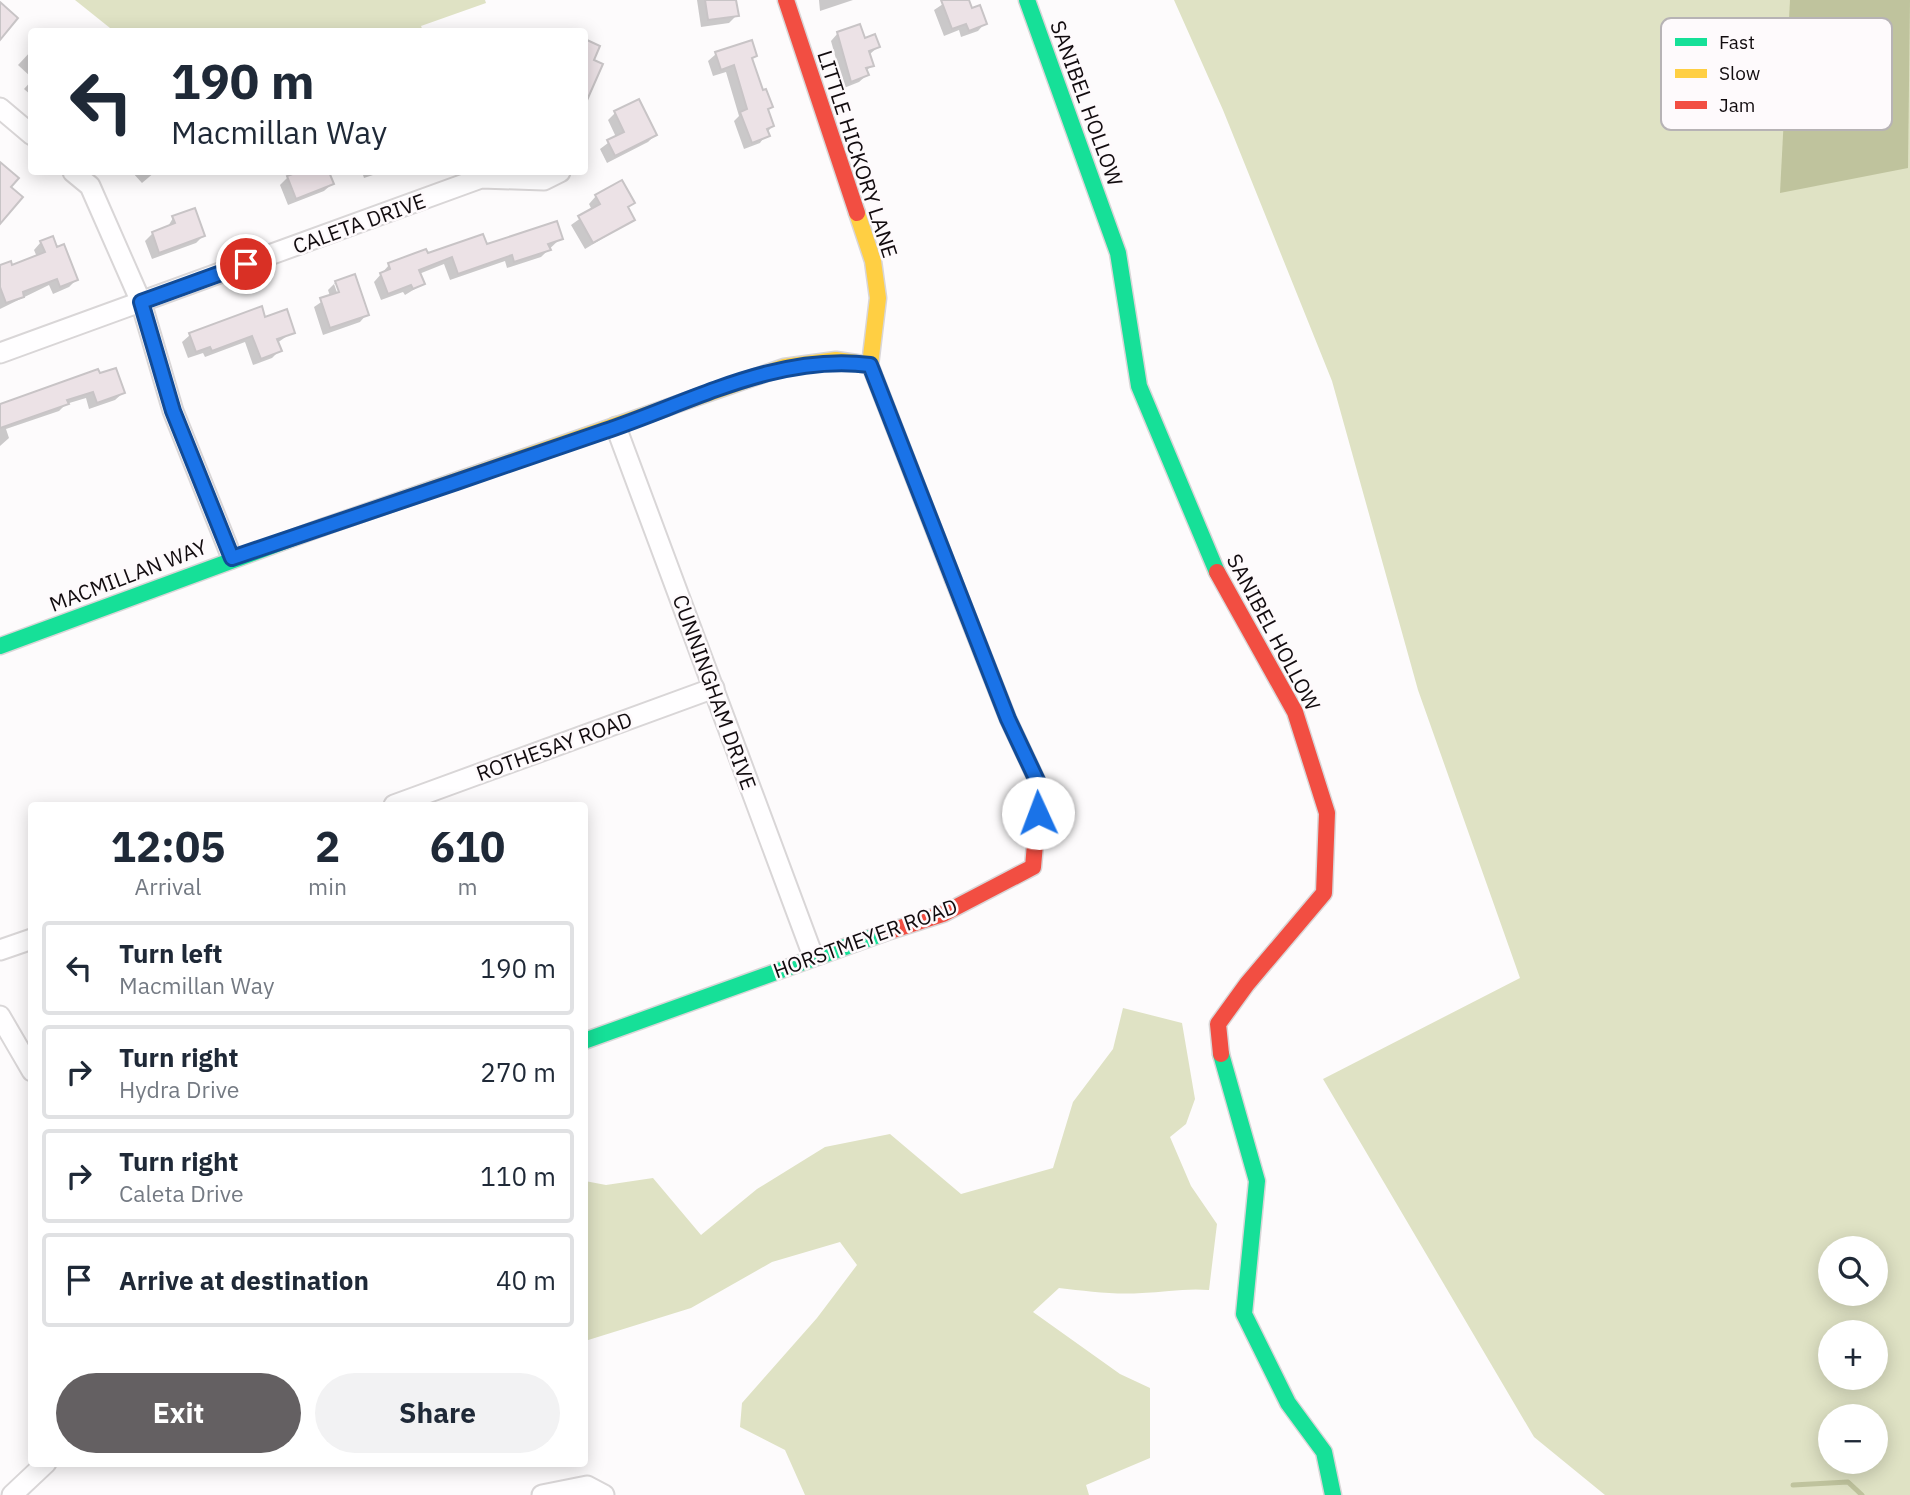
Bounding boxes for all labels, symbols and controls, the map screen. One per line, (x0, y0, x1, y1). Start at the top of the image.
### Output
street label: SANIBEL HOLLOW (1044, 16, 1130, 190)
legend (1661, 18, 1892, 130)
text: Fast (1719, 30, 1755, 54)
street label: LITTLE HICKORY LANE (811, 47, 905, 261)
text: 190 m (171, 49, 315, 112)
icon: left (56, 56, 147, 147)
text: Slow (1719, 61, 1760, 85)
text: Jam (1719, 93, 1755, 117)
text: Macmillan Way (171, 111, 387, 153)
street label: CALETA DRIVE (289, 186, 429, 260)
pin (216, 234, 276, 294)
icon: arrive (227, 245, 265, 283)
street label: MACMILLAN WAY (45, 532, 211, 618)
street label: SANIBEL HOLLOW (1221, 549, 1327, 716)
street label: CUNNINGHAM DRIVE (667, 590, 763, 794)
street label: ROTHESAY ROAD (472, 705, 636, 787)
position arrow (1001, 776, 1075, 850)
text: 12:05 (111, 819, 225, 874)
text: 2 (315, 819, 340, 874)
text: 610 (430, 819, 505, 874)
text: Arrival (135, 871, 202, 901)
text: min (308, 871, 347, 901)
text: m (457, 871, 478, 901)
street label: HORSTMEYER ROAD (769, 892, 961, 984)
text: Turn left (119, 936, 222, 970)
icon: left (60, 949, 98, 987)
text: 190 m (480, 951, 556, 985)
text: Macmillan Way (119, 970, 274, 1000)
text: Turn right (119, 1040, 238, 1074)
icon: right (60, 1053, 98, 1091)
text: 270 m (480, 1055, 556, 1089)
text: Hydra Drive (119, 1074, 239, 1104)
text: Turn right (119, 1144, 238, 1178)
icon: right (60, 1157, 98, 1195)
text: 110 m (480, 1159, 556, 1193)
text: Caleta Drive (119, 1178, 244, 1208)
map controls (1818, 1236, 1888, 1474)
button: search (1818, 1236, 1888, 1306)
icon: arrive (60, 1261, 98, 1299)
text: Arrive at destination (119, 1263, 369, 1297)
text: 40 m (496, 1263, 556, 1297)
button: + (1818, 1320, 1888, 1390)
button: Exit (56, 1373, 301, 1453)
button: Share (315, 1373, 560, 1453)
button: − (1818, 1404, 1888, 1474)

